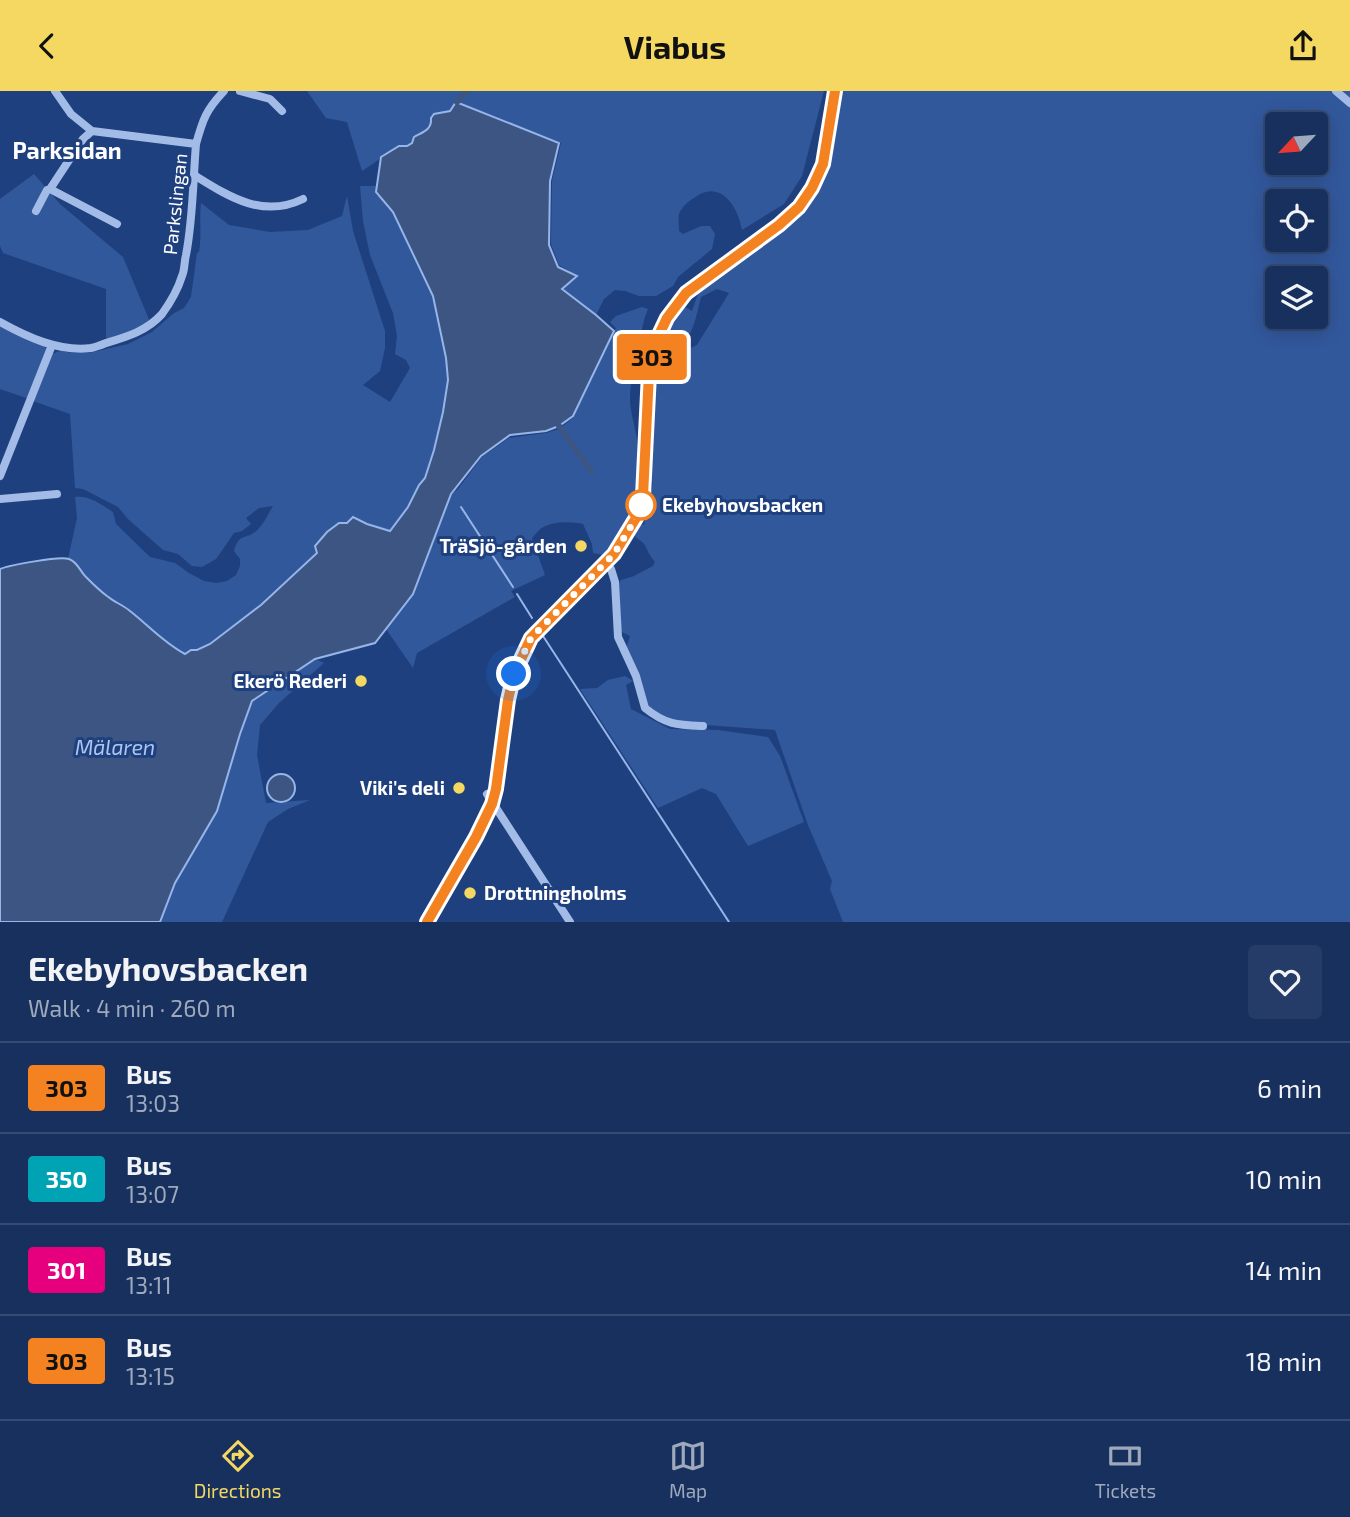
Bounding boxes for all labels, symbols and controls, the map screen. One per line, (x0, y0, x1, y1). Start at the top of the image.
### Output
icon: back (28, 27, 66, 65)
text: Viabus (624, 27, 726, 65)
icon: share (1284, 27, 1322, 65)
north arrow (1265, 112, 1328, 175)
map controls (1265, 112, 1328, 329)
district label: Parksidan (12, 136, 122, 164)
street label: Parkslingan (158, 152, 191, 256)
button: locate (1265, 189, 1328, 252)
button: layers (1265, 266, 1328, 329)
line badge: 303 (612, 334, 692, 380)
text: 303 (631, 342, 673, 371)
marker: Ekebyhovsbacken (626, 490, 656, 520)
place label: Ekebyhovsbacken (662, 493, 823, 517)
place label: TräSjö-gården (439, 534, 567, 557)
marker: TräSjö-gården (573, 538, 589, 554)
your location (496, 656, 531, 691)
place label: Ekerö Rederi (233, 669, 347, 692)
marker: Ekerö Rederi (353, 673, 369, 689)
water label: Mälaren (75, 734, 155, 759)
place label: Viki's deli (360, 776, 445, 799)
marker: Viki's deli (451, 780, 467, 796)
place label: Drottningholms (484, 881, 626, 904)
marker: Drottningholms (462, 885, 478, 901)
button: heart (1248, 945, 1322, 1019)
text: Ekebyhovsbacken (28, 948, 308, 988)
text: Walk · 4 min · 260 m (28, 994, 236, 1022)
text: Bus (126, 1058, 172, 1089)
text: 6 min (1257, 1072, 1322, 1103)
text: 303 (45, 1073, 88, 1102)
text: 13:03 (126, 1089, 180, 1117)
text: Bus (126, 1149, 172, 1180)
text: 10 min (1246, 1163, 1322, 1194)
text: 350 (46, 1164, 88, 1193)
text: 13:07 (126, 1180, 179, 1208)
text: Bus (126, 1240, 172, 1271)
text: 14 min (1246, 1254, 1322, 1285)
text: 301 (47, 1255, 86, 1284)
text: 13:11 (126, 1271, 172, 1299)
text: Bus (126, 1331, 172, 1362)
text: 18 min (1246, 1345, 1322, 1376)
text: 303 (45, 1346, 88, 1375)
text: 13:15 (126, 1362, 175, 1390)
tab: Directions (194, 1437, 281, 1502)
tab: Map (669, 1437, 707, 1502)
tab: Tickets (1095, 1437, 1156, 1502)

